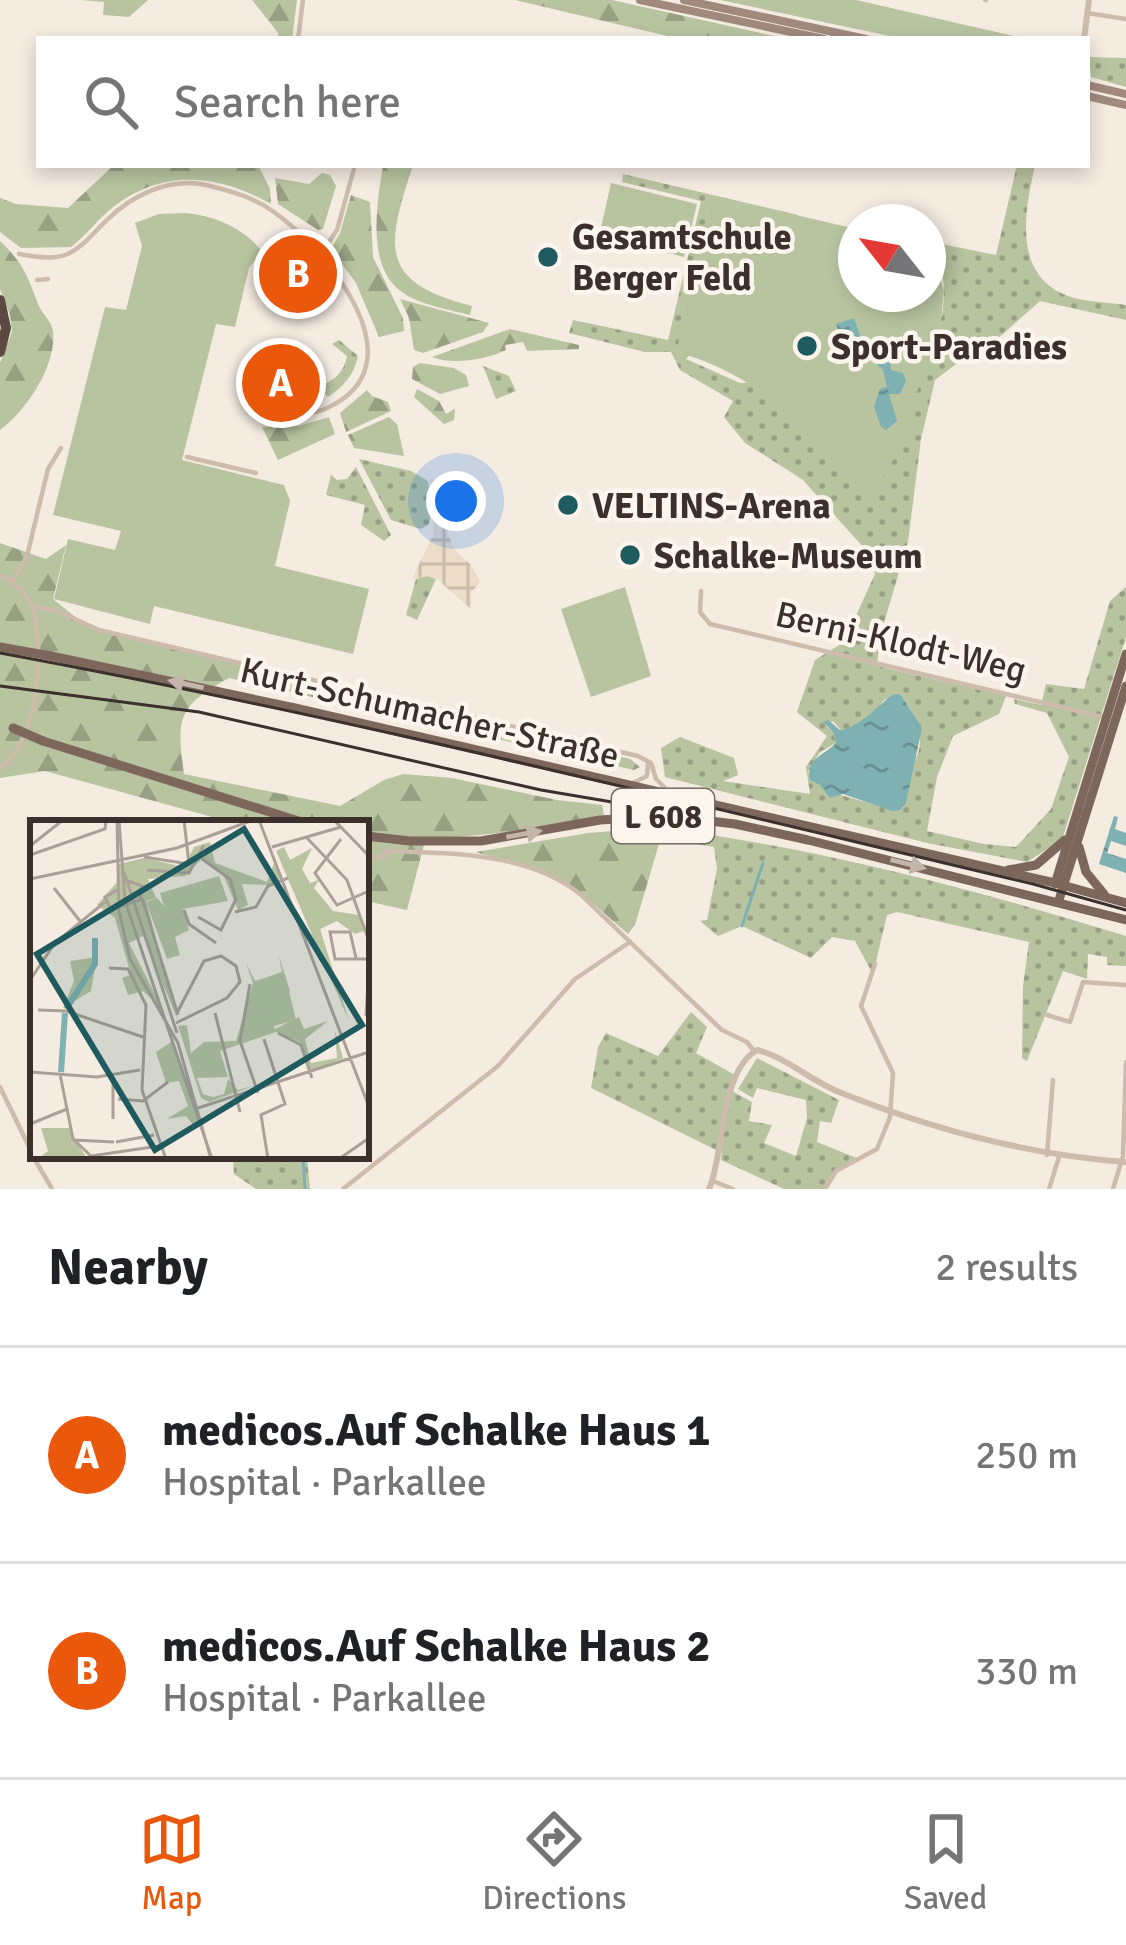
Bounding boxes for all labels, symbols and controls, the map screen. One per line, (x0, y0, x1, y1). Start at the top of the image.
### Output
search box (36, 36, 1090, 168)
icon: search (78, 69, 144, 135)
text: Search here (174, 75, 401, 130)
north arrow (838, 204, 946, 312)
place label: Gesamtschule Berger Feld (572, 215, 792, 301)
pin: B (259, 229, 337, 319)
marker: Gesamtschule Berger Feld (535, 244, 561, 270)
place label: Sport-Paradies (831, 325, 1067, 370)
marker: Sport-Paradies (794, 333, 820, 359)
pin: A (242, 338, 320, 428)
your location (426, 471, 486, 531)
place label: VELTINS-Arena (592, 484, 831, 529)
marker: VELTINS-Arena (555, 492, 581, 518)
place label: Schalke-Museum (654, 534, 923, 579)
marker: Schalke-Museum (617, 542, 643, 568)
street label: Berni-Klodt-Weg (771, 592, 1030, 693)
street label: Kurt-Schumacher-Straße (236, 648, 624, 779)
one-way arrow (166, 674, 204, 693)
road number: L 608 (612, 789, 714, 843)
inset map (30, 820, 369, 1159)
one-way arrow (506, 824, 543, 843)
one-way arrow (889, 855, 926, 874)
text: Nearby (48, 1236, 208, 1299)
text: 2 results (935, 1243, 1078, 1291)
text: medicos.Auf Schalke Haus 1 (162, 1403, 711, 1458)
text: A (75, 1431, 99, 1479)
text: 250 m (975, 1431, 1078, 1479)
text: Hospital · Parkallee (162, 1458, 486, 1506)
text: medicos.Auf Schalke Haus 2 (162, 1619, 711, 1674)
text: B (75, 1647, 99, 1695)
text: 330 m (975, 1647, 1078, 1695)
text: Hospital · Parkallee (162, 1674, 486, 1722)
tab: Map (139, 1806, 205, 1919)
tab: Directions (482, 1806, 627, 1919)
tab: Saved (904, 1806, 987, 1919)

